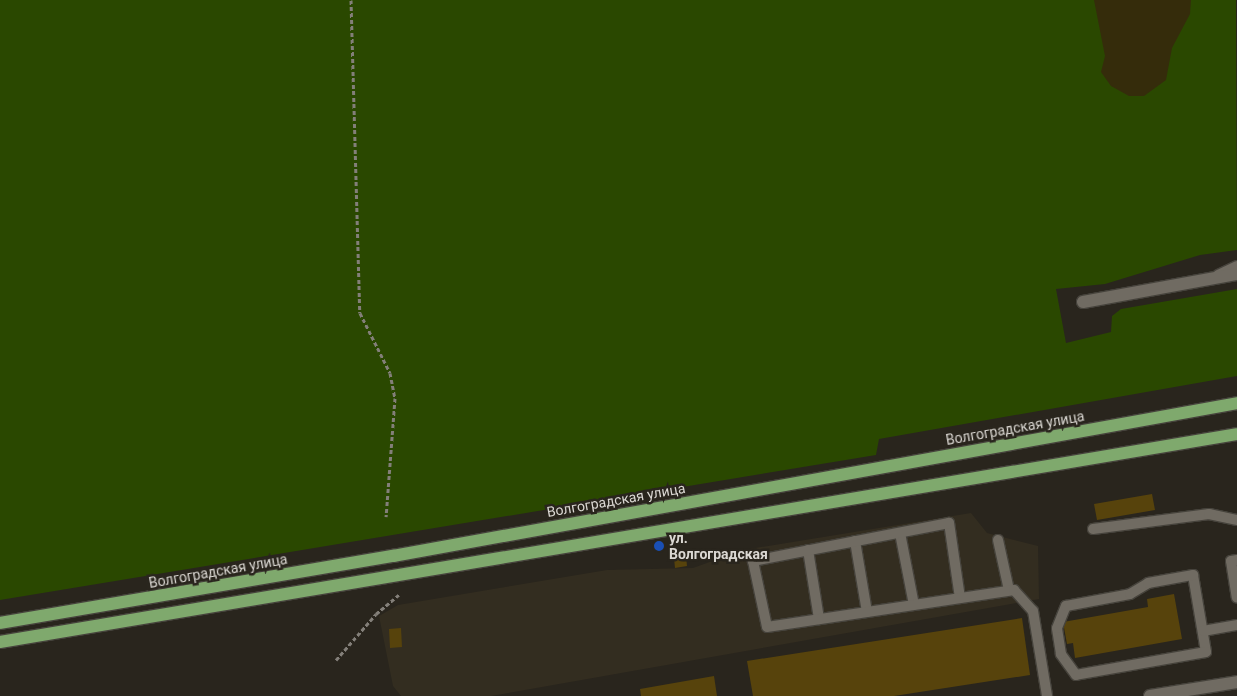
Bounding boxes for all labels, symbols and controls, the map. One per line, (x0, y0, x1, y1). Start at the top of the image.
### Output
street label: Волгоградская улица (944, 408, 1086, 448)
street label: Волгоградская улица (545, 480, 687, 520)
place label: ул. Волгоградская (669, 530, 768, 562)
marker: ул. Волгоградская (653, 540, 665, 552)
street label: Волгоградская улица (147, 551, 289, 591)

